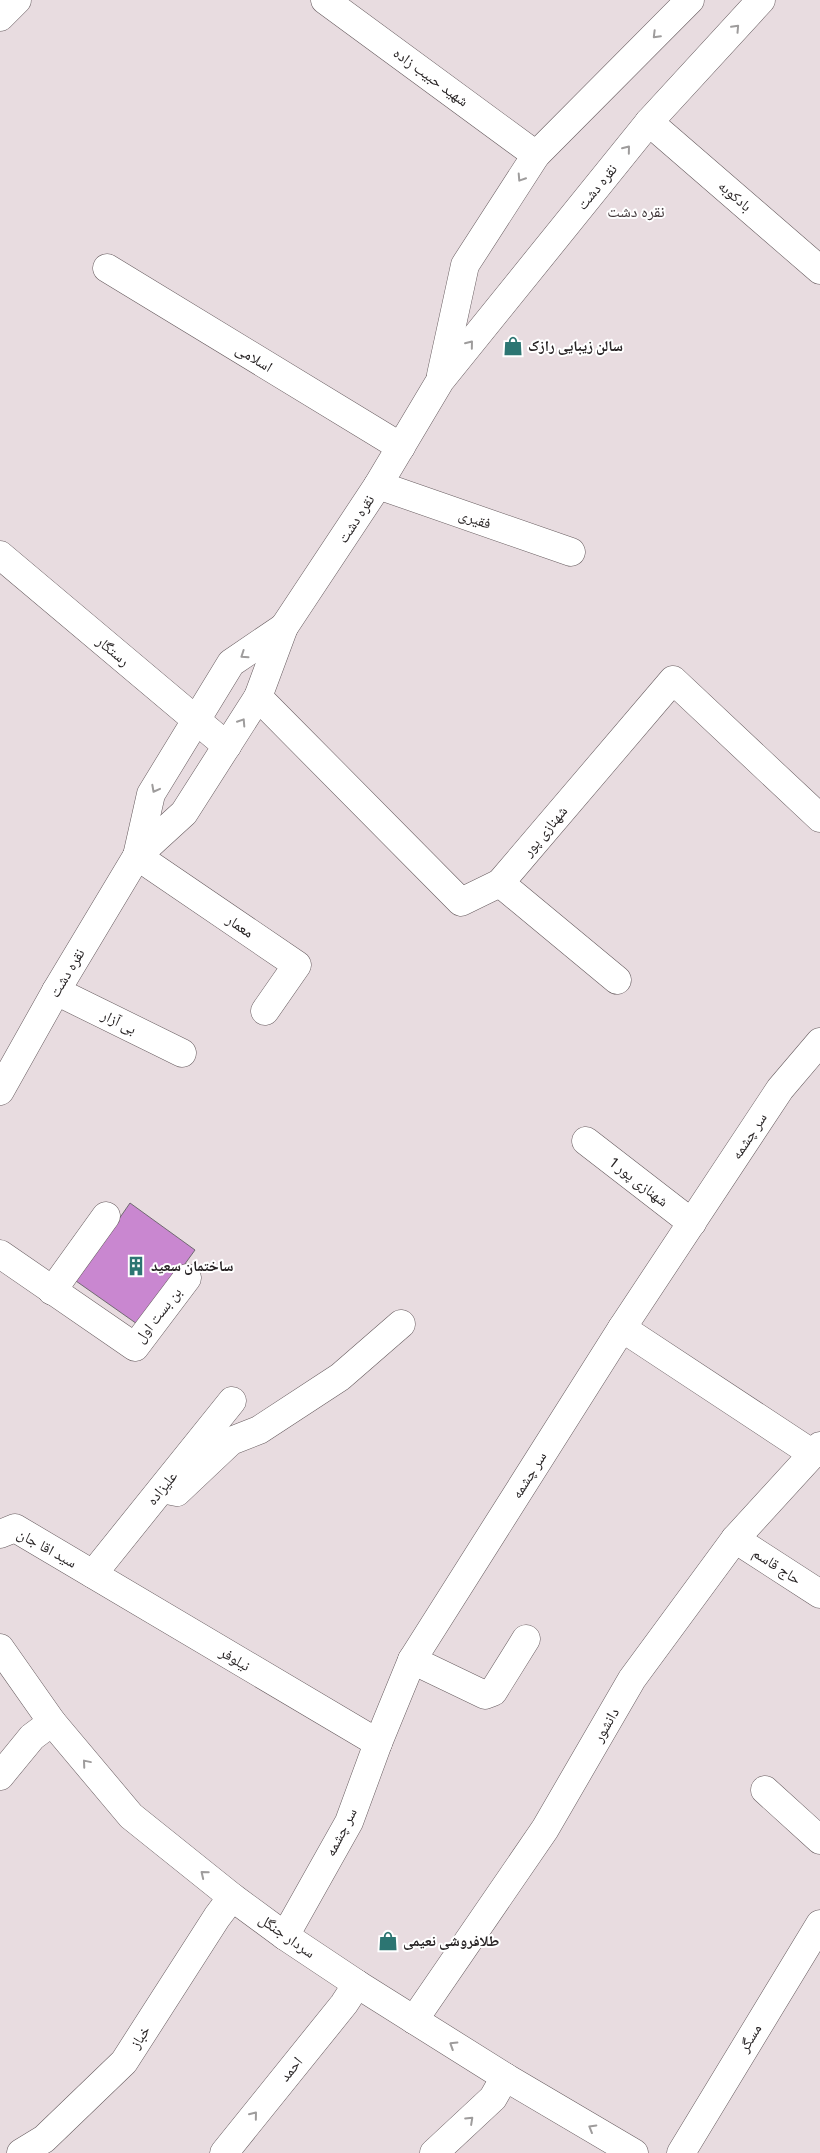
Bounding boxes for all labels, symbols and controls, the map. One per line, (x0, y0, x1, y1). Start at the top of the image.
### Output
one-way arrow (730, 25, 739, 34)
one-way arrow (653, 29, 662, 38)
street label: شهید حبیب زاده (390, 44, 472, 110)
one-way arrow (622, 146, 630, 155)
street label: نقره دشت (573, 160, 621, 214)
one-way arrow (518, 172, 527, 182)
street label: بادکوبه (715, 177, 755, 215)
district label: نقره دشت (607, 202, 665, 221)
shop icon: سالن زیبایی رازک (502, 335, 524, 357)
place label: سالن زیبایی رازک (528, 337, 623, 355)
street label: اسلامی (232, 340, 276, 377)
one-way arrow (465, 340, 474, 349)
street label: نقره دشت (334, 491, 378, 547)
street label: فقیری (456, 505, 493, 534)
street label: رستگار (92, 631, 133, 670)
one-way arrow (240, 649, 250, 658)
one-way arrow (236, 719, 245, 728)
one-way arrow (151, 784, 161, 793)
street label: شهنازی پور (518, 802, 572, 861)
street label: معمار (222, 910, 257, 942)
street label: نقره دشت (45, 945, 89, 1001)
street label: بی آزار (97, 1005, 139, 1039)
street label: سر چشمه (727, 1109, 771, 1163)
street label: شهنازی پور 1 (605, 1153, 672, 1211)
building icon: ساختمان سعید (125, 1255, 147, 1277)
place label: ساختمان سعید (151, 1257, 234, 1275)
street label: بن بست اول (131, 1284, 186, 1347)
street label: سر چشمه (508, 1448, 550, 1502)
street label: علیزاده (143, 1467, 181, 1509)
street label: سید اقا جان (14, 1524, 80, 1573)
street label: حاج قاسم (749, 1544, 805, 1589)
street label: نیلوفر (216, 1642, 254, 1675)
street label: دانشور (589, 1705, 623, 1746)
one-way arrow (83, 1759, 92, 1768)
street label: سر چشمه (321, 1805, 361, 1859)
one-way arrow (200, 1871, 209, 1880)
street label: سردار جنگل (255, 1910, 319, 1963)
shop icon: طلافروشی نعیمی (377, 1930, 399, 1952)
place label: طلافروشی نعیمی (403, 1932, 499, 1950)
street label: مسگر (734, 2020, 765, 2056)
street label: خباز (126, 2022, 154, 2053)
one-way arrow (450, 2041, 459, 2051)
street label: احمد (276, 2053, 306, 2085)
one-way arrow (249, 2112, 257, 2121)
one-way arrow (464, 2117, 473, 2126)
one-way arrow (589, 2125, 598, 2135)

